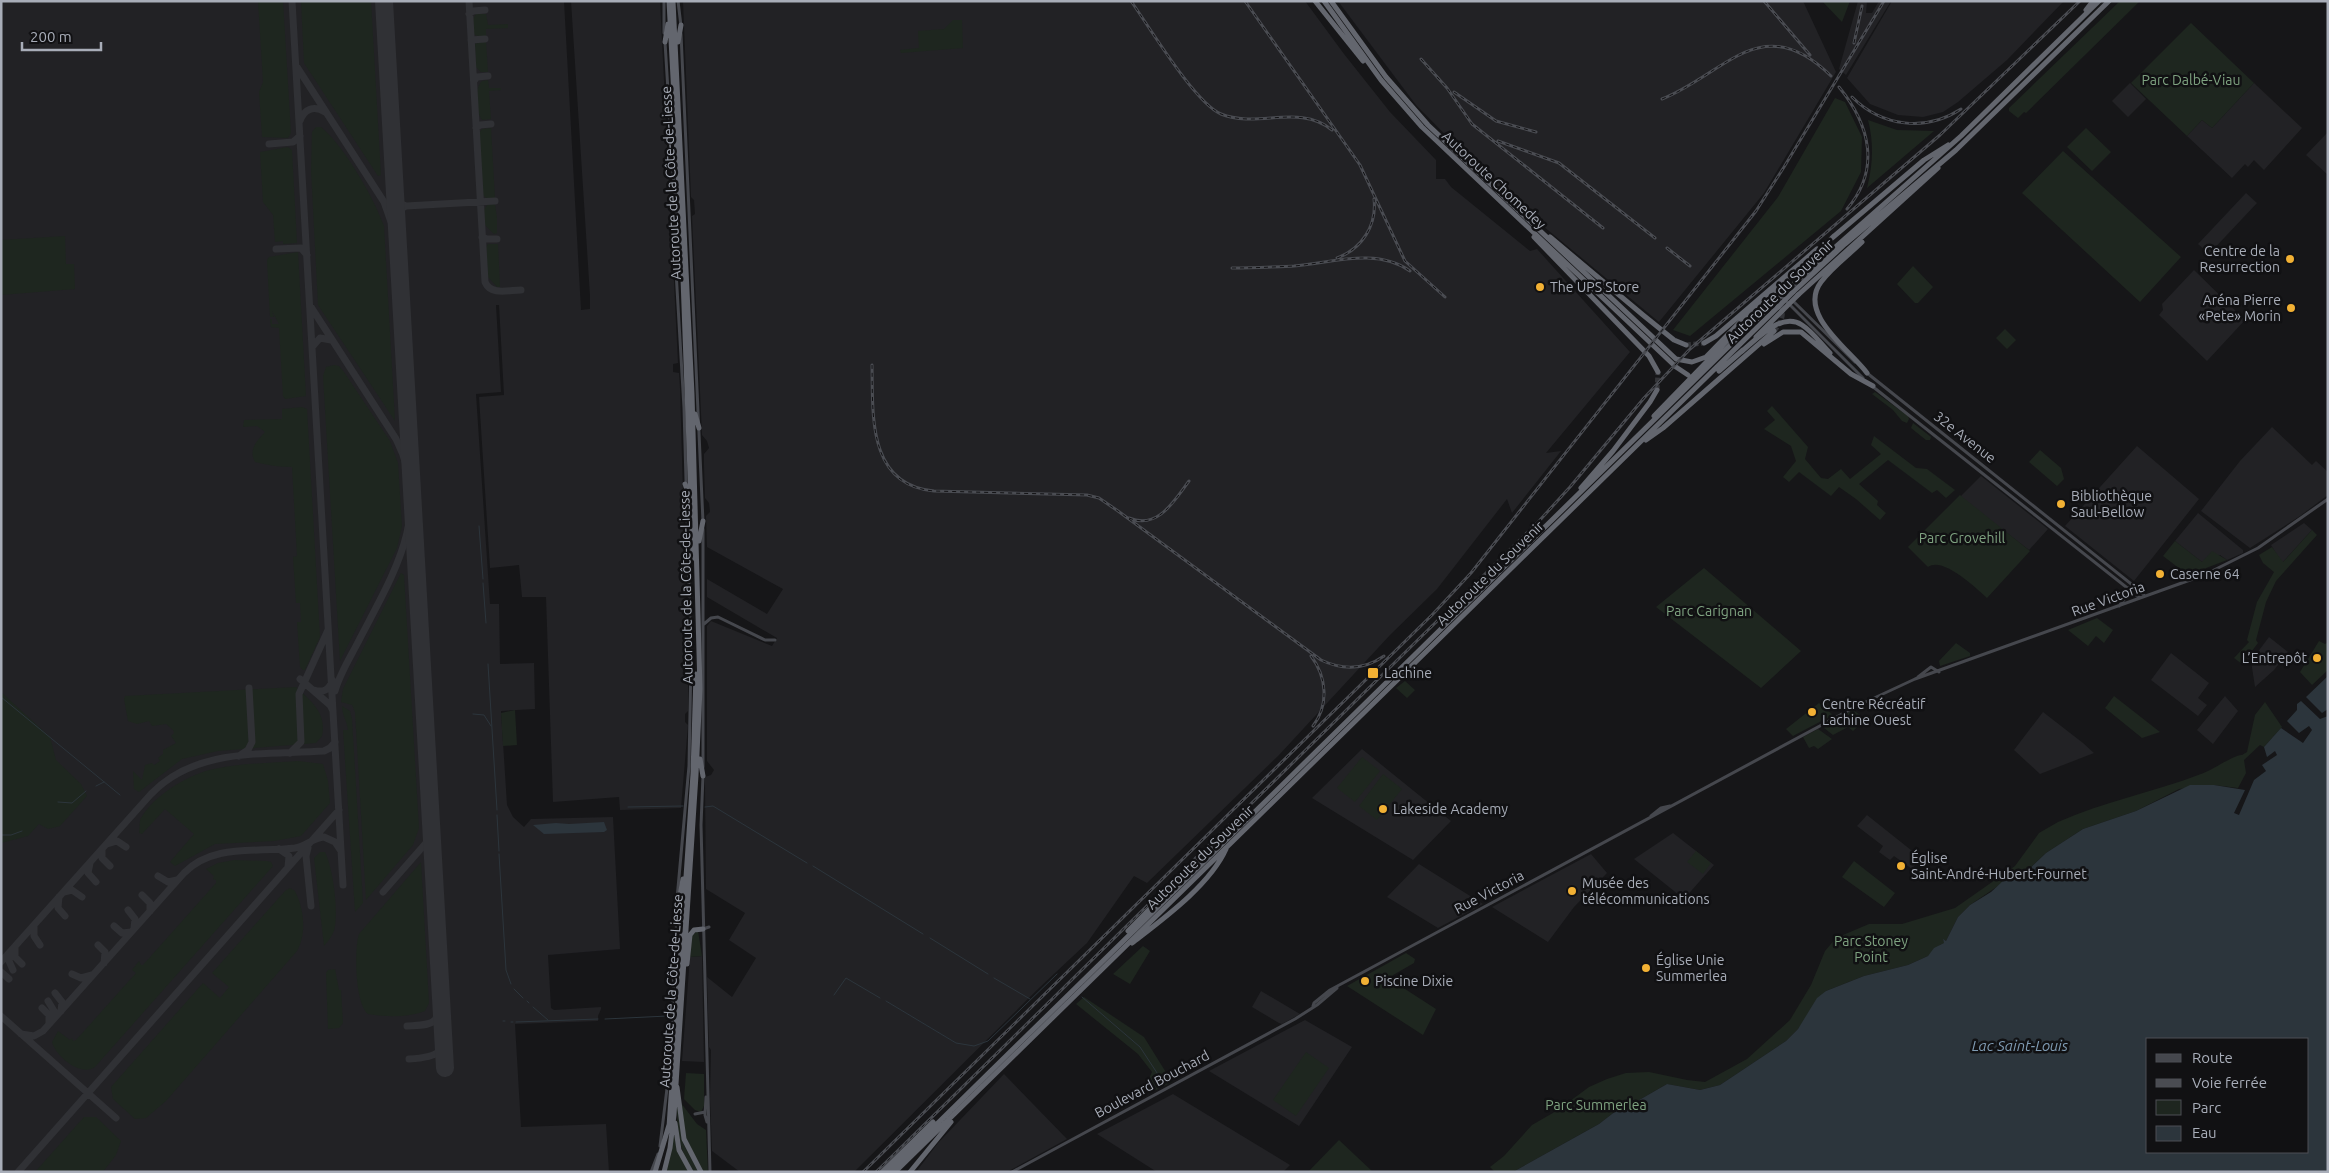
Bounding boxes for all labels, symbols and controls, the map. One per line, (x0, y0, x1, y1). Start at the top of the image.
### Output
scale bar (22, 20, 101, 52)
text: 200 m (30, 28, 72, 45)
park label: Parc Dalbé-Viau (2141, 72, 2241, 88)
street label: Autoroute de la Côte-de-Liesse (658, 86, 684, 280)
street label: Autoroute Chomedey (1439, 128, 1549, 232)
street label: Autoroute du Souvenir (1723, 235, 1837, 346)
place label: Centre de la Resurrection (2200, 243, 2280, 275)
marker: Centre de la Resurrection (2284, 253, 2296, 265)
place label: The UPS Store (1550, 279, 1639, 295)
marker: The UPS Store (1534, 281, 1546, 293)
place label: Aréna Pierre «Pete» Morin (2199, 292, 2281, 324)
marker: Aréna Pierre «Pete» Morin (2285, 302, 2297, 314)
street label: 32e Avenue (1931, 408, 1999, 466)
place label: Bibliothèque Saul-Bellow (2071, 488, 2152, 520)
street label: Autoroute de la Côte-de-Liesse (676, 490, 696, 684)
marker: Bibliothèque Saul-Bellow (2055, 498, 2067, 510)
street label: Autoroute du Souvenir (1433, 517, 1547, 628)
park label: Parc Grovehill (1919, 530, 2006, 546)
place label: Caserne 64 (2170, 566, 2240, 582)
marker: Caserne 64 (2154, 568, 2166, 580)
street label: Rue Victoria (2069, 578, 2147, 620)
park label: Parc Carignan (1666, 603, 1752, 619)
place label: L’Entrepôt (2242, 650, 2307, 666)
marker: L’Entrepôt (2311, 652, 2323, 664)
place label: Lachine (1384, 665, 1432, 681)
marker: Lachine (1366, 666, 1380, 680)
place label: Centre Récréatif Lachine Ouest (1822, 696, 1926, 728)
marker: Centre Récréatif Lachine Ouest (1806, 706, 1818, 718)
street label: Autoroute du Souvenir (1143, 801, 1257, 912)
place label: Lakeside Academy (1393, 801, 1508, 817)
marker: Lakeside Academy (1377, 803, 1389, 815)
place label: Église Saint-André-Hubert-Fournet (1911, 849, 2087, 882)
marker: Église Saint-André-Hubert-Fournet (1895, 860, 1907, 872)
street label: Rue Victoria (1451, 867, 1527, 917)
place label: Musée des télécommunications (1582, 875, 1710, 907)
marker: Musée des télécommunications (1566, 885, 1578, 897)
street label: Autoroute de la Côte-de-Liesse (656, 894, 686, 1088)
park label: Parc Stoney Point (1834, 933, 1908, 965)
place label: Église Unie Summerlea (1656, 951, 1727, 984)
marker: Église Unie Summerlea (1640, 962, 1652, 974)
place label: Piscine Dixie (1375, 973, 1453, 989)
marker: Piscine Dixie (1359, 975, 1371, 987)
water label: Lac Saint-Louis (1972, 1037, 2069, 1054)
legend (2146, 1038, 2309, 1153)
street label: Boulevard Bouchard (1092, 1047, 1212, 1121)
text: Route (2192, 1049, 2233, 1066)
text: Voie ferrée (2192, 1074, 2267, 1091)
park label: Parc Summerlea (1545, 1097, 1647, 1113)
text: Parc (2192, 1099, 2221, 1116)
text: Eau (2192, 1124, 2217, 1141)

